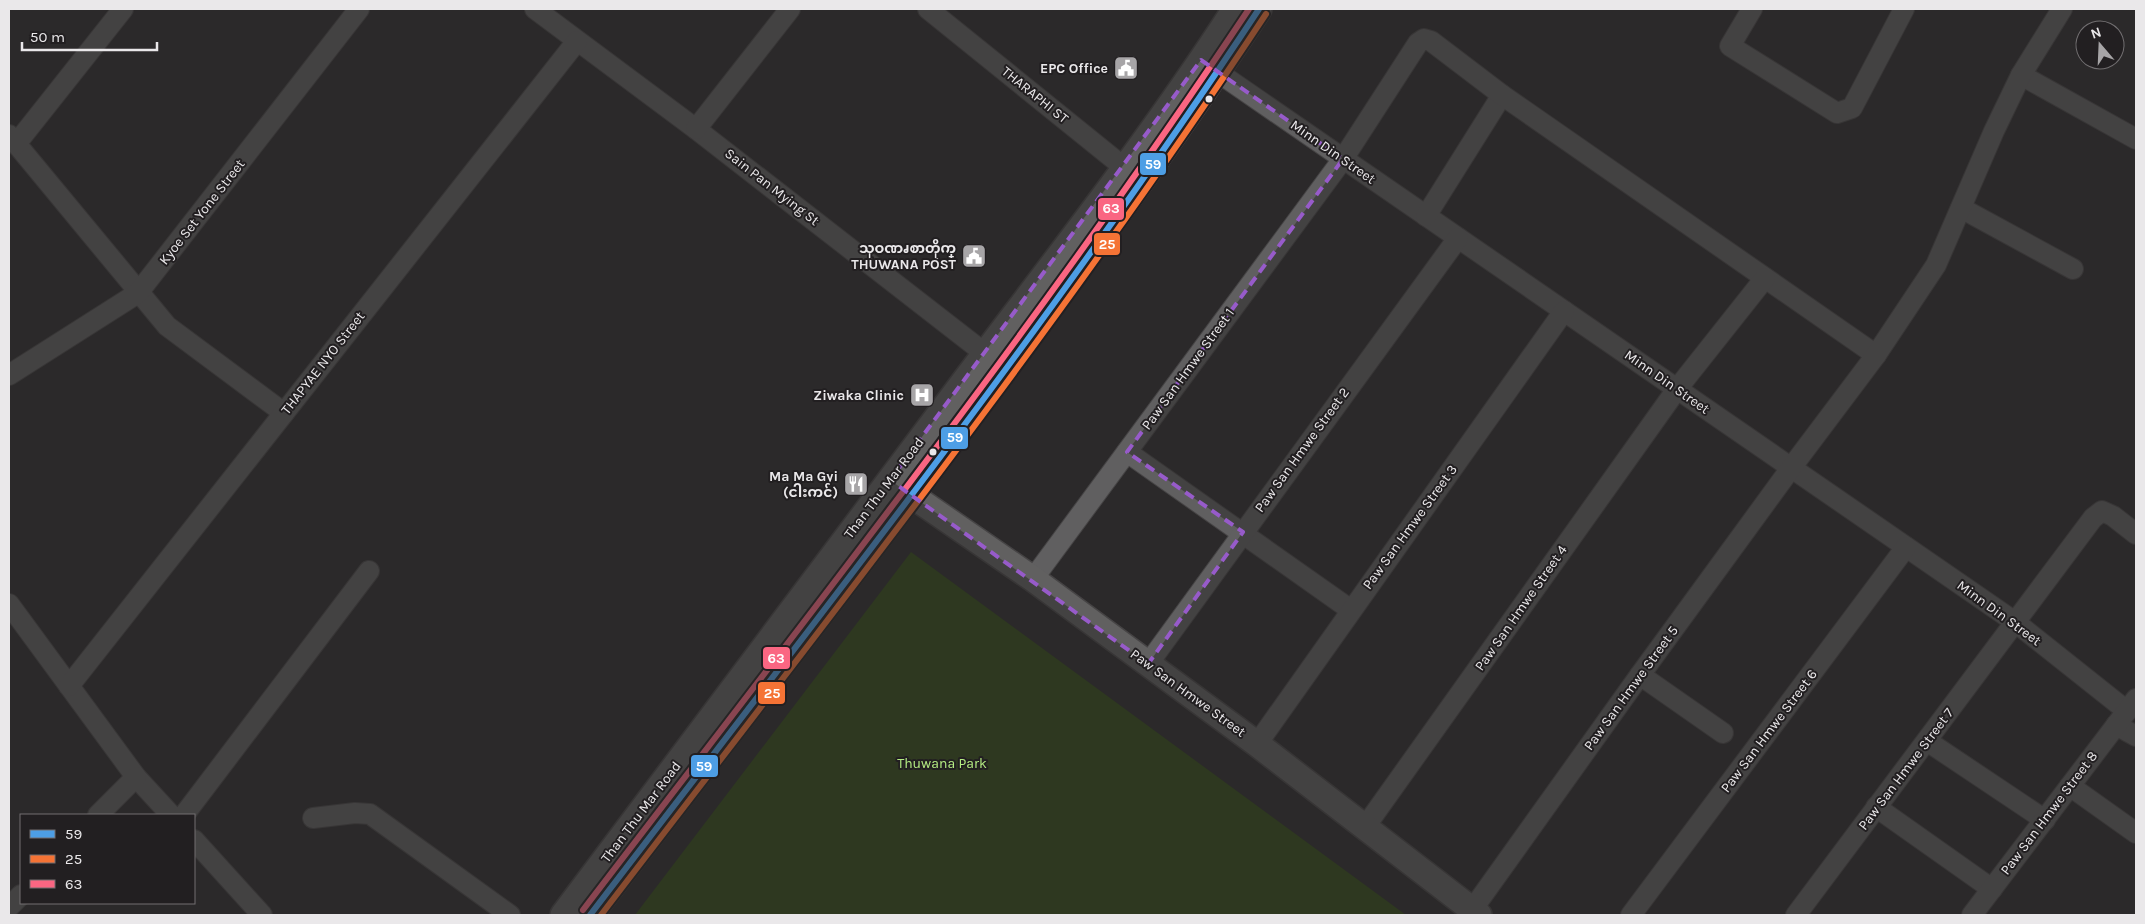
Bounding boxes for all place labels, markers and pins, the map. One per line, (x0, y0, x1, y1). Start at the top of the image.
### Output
public building icon: EPC Office (1113, 55, 1139, 81)
place label: EPC Office (1040, 60, 1108, 77)
unlabelled marker (1204, 94, 1214, 104)
place label: သုဝဏၧစာတိုက္ THUWANA POST (851, 238, 957, 273)
public building icon: သုဝဏၧစာတိုက္ THUWANA POST (961, 243, 987, 269)
hospital icon: Ziwaka Clinic (909, 382, 935, 408)
place label: Ziwaka Clinic (813, 387, 904, 404)
unlabelled marker (928, 447, 938, 457)
place label: Ma Ma Gyi (ငါးကင်) (769, 468, 838, 501)
restaurant icon: Ma Ma Gyi (ငါးကင်) (843, 471, 869, 497)

